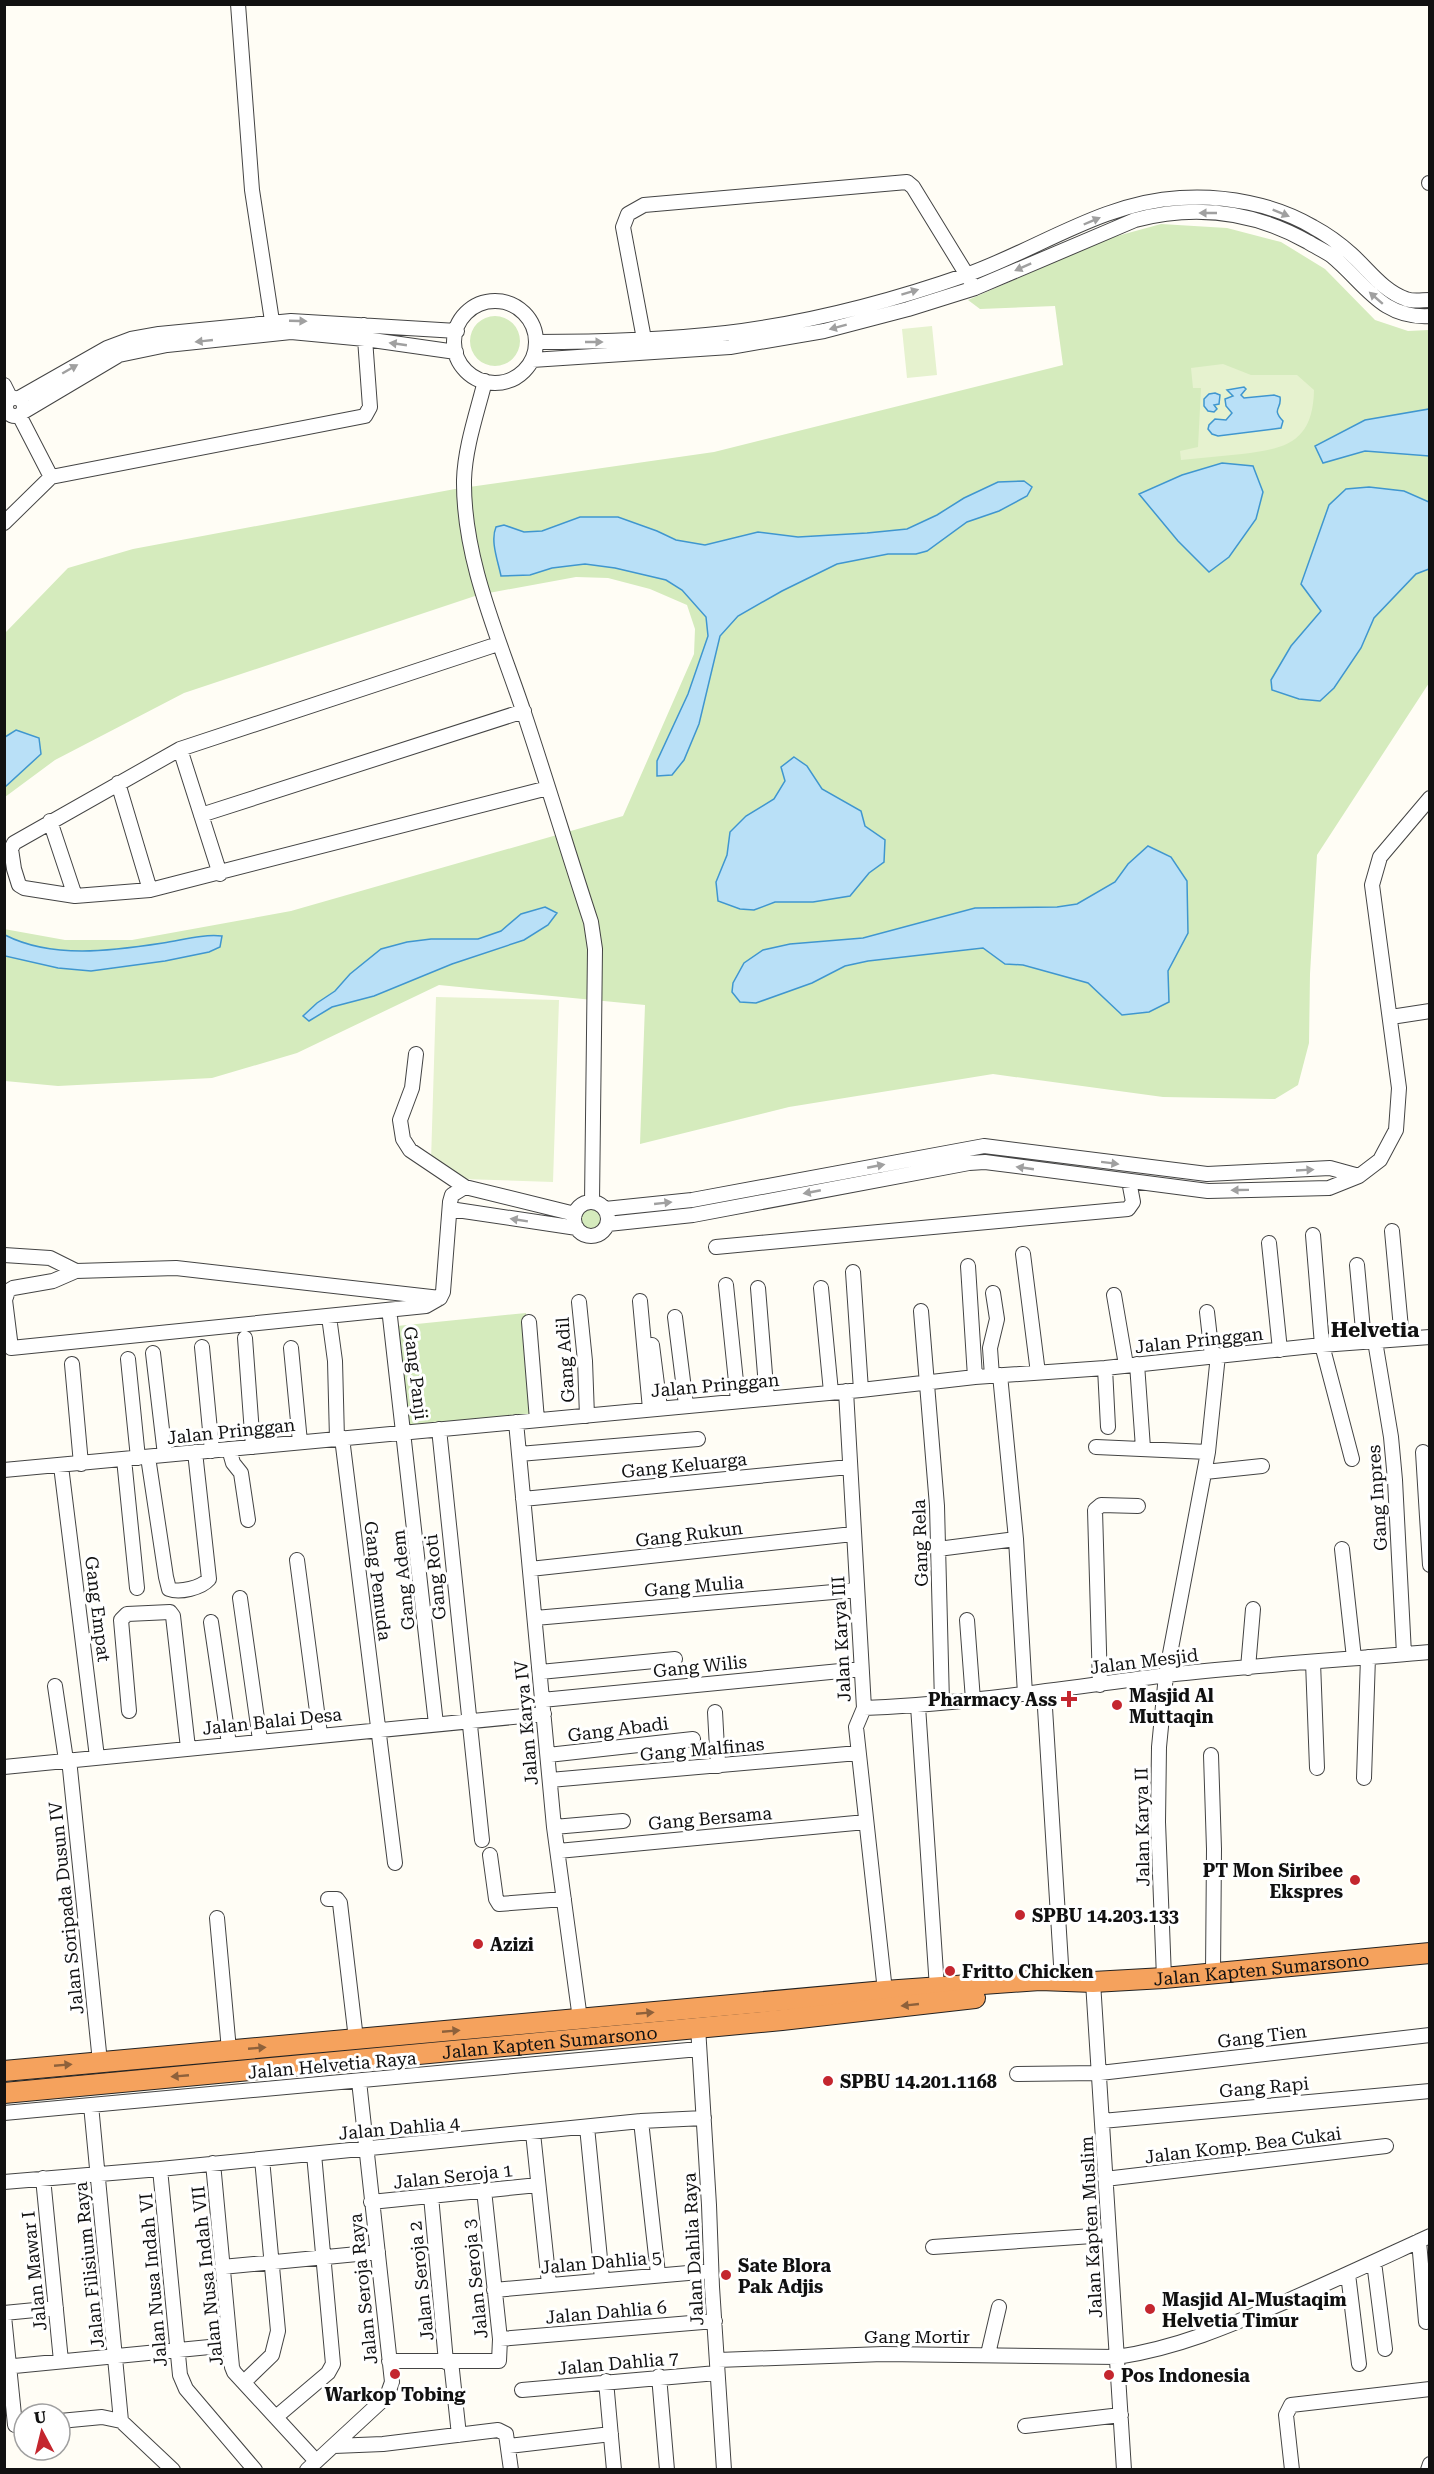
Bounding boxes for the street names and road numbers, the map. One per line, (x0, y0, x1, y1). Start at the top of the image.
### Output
street label: Gang Adil (552, 1316, 578, 1404)
street label: Jalan Pringgan (1134, 1323, 1265, 1357)
street label: Gang Panji (400, 1325, 432, 1421)
street label: Jalan Pringgan (650, 1369, 781, 1401)
street label: Jalan Pringgan (166, 1414, 297, 1448)
street label: Gang Inpres (1363, 1444, 1391, 1552)
street label: Gang Keluarga (620, 1448, 748, 1482)
street label: Gang Rela (908, 1499, 932, 1587)
street label: Gang Rukun (634, 1517, 744, 1551)
street label: Gang Pemuda (360, 1520, 396, 1642)
street label: Gang Adem (387, 1529, 419, 1631)
street label: Gang Roti (420, 1533, 450, 1621)
street label: Gang Empat (81, 1555, 115, 1663)
street label: Gang Mulia (643, 1571, 745, 1601)
street label: Jalan Karya III (827, 1575, 855, 1703)
street label: Jalan Mesjid (1089, 1644, 1200, 1678)
street label: Gang Wilis (652, 1651, 748, 1681)
street label: Jalan Karya IV (510, 1659, 542, 1786)
street label: Jalan Balai Desa (201, 1703, 343, 1739)
street label: Gang Abadi (566, 1712, 670, 1746)
street label: Gang Malfinas (639, 1733, 765, 1765)
street label: Jalan Karya II (1130, 1767, 1154, 1887)
street label: Jalan Soripada Dusun IV (44, 1800, 88, 2016)
street label: Gang Bersama (647, 1802, 773, 1834)
street label: Jalan Kapten Sumarsono (1153, 1948, 1370, 1989)
street label: Gang Tien (1216, 2020, 1308, 2052)
street label: Jalan Kapten Sumarsono (441, 2021, 658, 2062)
street label: Jalan Helvetia Raya (247, 2047, 418, 2083)
street label: Gang Rapi (1218, 2073, 1310, 2101)
street label: Jalan Dahlia 4 (337, 2112, 461, 2144)
street label: Jalan Komp. Bea Cukai (1143, 2122, 1343, 2167)
street label: Jalan Kapten Muslim (1076, 2135, 1106, 2319)
street label: Jalan Seroja 1 (392, 2159, 514, 2193)
street label: Jalan Dahlia Raya (678, 2172, 707, 2326)
street label: Jalan Filisium Raya (70, 2181, 108, 2349)
street label: Jalan Nusa Indah VII (187, 2185, 227, 2367)
street label: Jalan Nusa Indah VI (135, 2192, 171, 2368)
street label: Jalan Mawar I (17, 2210, 51, 2332)
street label: Jalan Seroja Raya (345, 2212, 381, 2366)
street label: Jalan Seroja 3 (458, 2218, 492, 2340)
street label: Jalan Seroja 2 (404, 2220, 438, 2342)
street label: Jalan Dahlia 5 (539, 2246, 663, 2278)
street label: Jalan Dahlia 6 (544, 2296, 668, 2328)
street label: Gang Mortir (864, 2326, 970, 2347)
street label: Jalan Dahlia 7 (556, 2347, 680, 2379)

